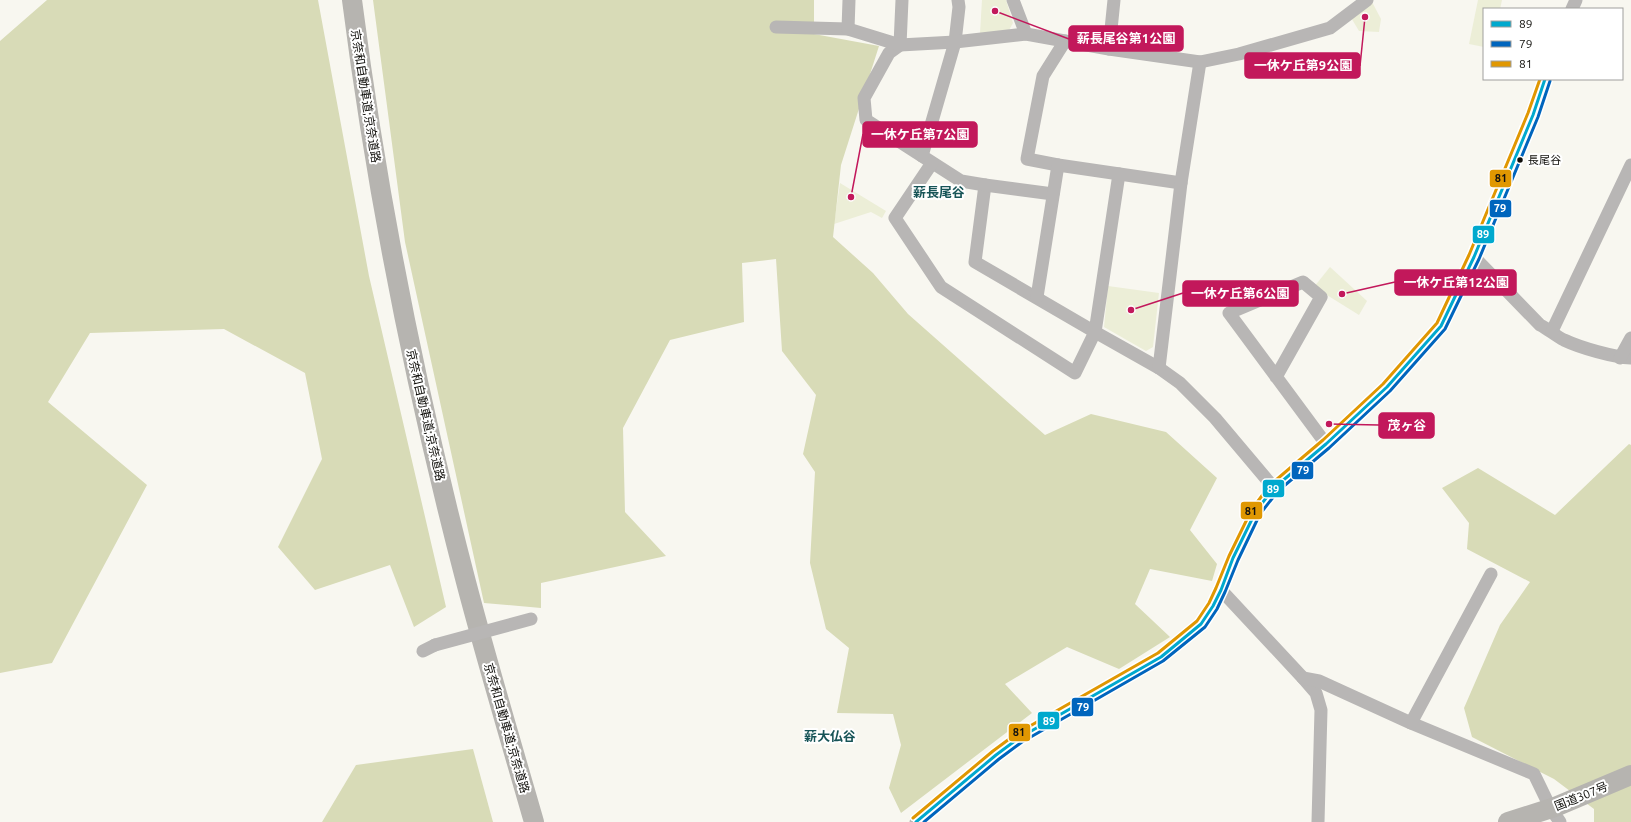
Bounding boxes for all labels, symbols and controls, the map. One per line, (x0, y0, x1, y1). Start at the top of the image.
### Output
legend (1483, 8, 1623, 80)
text: 89 (1519, 17, 1533, 30)
callout: 薪長尾谷第1公園 (1069, 26, 1183, 51)
street label: 京奈和自動車道;京奈道路 (349, 28, 383, 164)
text: 薪長尾谷第1公園 (1077, 31, 1175, 45)
text: 79 (1519, 37, 1533, 50)
callout: 一休ケ丘第9公園 (1245, 53, 1360, 78)
text: 81 (1519, 57, 1533, 70)
text: 一休ケ丘第9公園 (1254, 58, 1352, 72)
callout: 一休ケ丘第7公園 (863, 122, 977, 147)
text: 一休ケ丘第7公園 (871, 127, 969, 141)
place label: 長尾谷 (1528, 154, 1561, 166)
marker: 長尾谷 (1515, 155, 1525, 165)
line badge: 81 (1489, 169, 1512, 188)
text: 81 (1495, 172, 1507, 184)
district label: 薪長尾谷 (913, 185, 965, 199)
line badge: 79 (1489, 199, 1512, 218)
text: 79 (1494, 202, 1506, 214)
line badge: 89 (1472, 225, 1495, 244)
text: 89 (1477, 228, 1489, 240)
callout: 一休ケ丘第12公園 (1395, 270, 1516, 295)
text: 一休ケ丘第12公園 (1403, 275, 1509, 289)
callout: 一休ケ丘第6公園 (1183, 281, 1298, 306)
text: 一休ケ丘第6公園 (1191, 286, 1289, 300)
street label: 京奈和自動車道;京奈道路 (404, 348, 448, 482)
callout: 茂ヶ谷 (1379, 413, 1434, 438)
text: 茂ヶ谷 (1387, 418, 1427, 432)
line badge: 79 (1291, 461, 1314, 480)
text: 79 (1297, 464, 1309, 476)
line badge: 89 (1262, 479, 1285, 498)
text: 89 (1267, 483, 1279, 495)
line badge: 81 (1240, 501, 1263, 520)
text: 81 (1245, 505, 1257, 517)
street label: 京奈和自動車道;京奈道路 (482, 661, 532, 795)
line badge: 79 (1071, 697, 1094, 717)
text: 79 (1077, 701, 1089, 713)
line badge: 89 (1037, 711, 1060, 730)
text: 89 (1043, 715, 1055, 727)
line badge: 81 (1008, 723, 1031, 742)
text: 81 (1013, 726, 1025, 738)
district label: 薪大仏谷 (804, 729, 856, 743)
street label: 国道307号 (1552, 779, 1610, 813)

